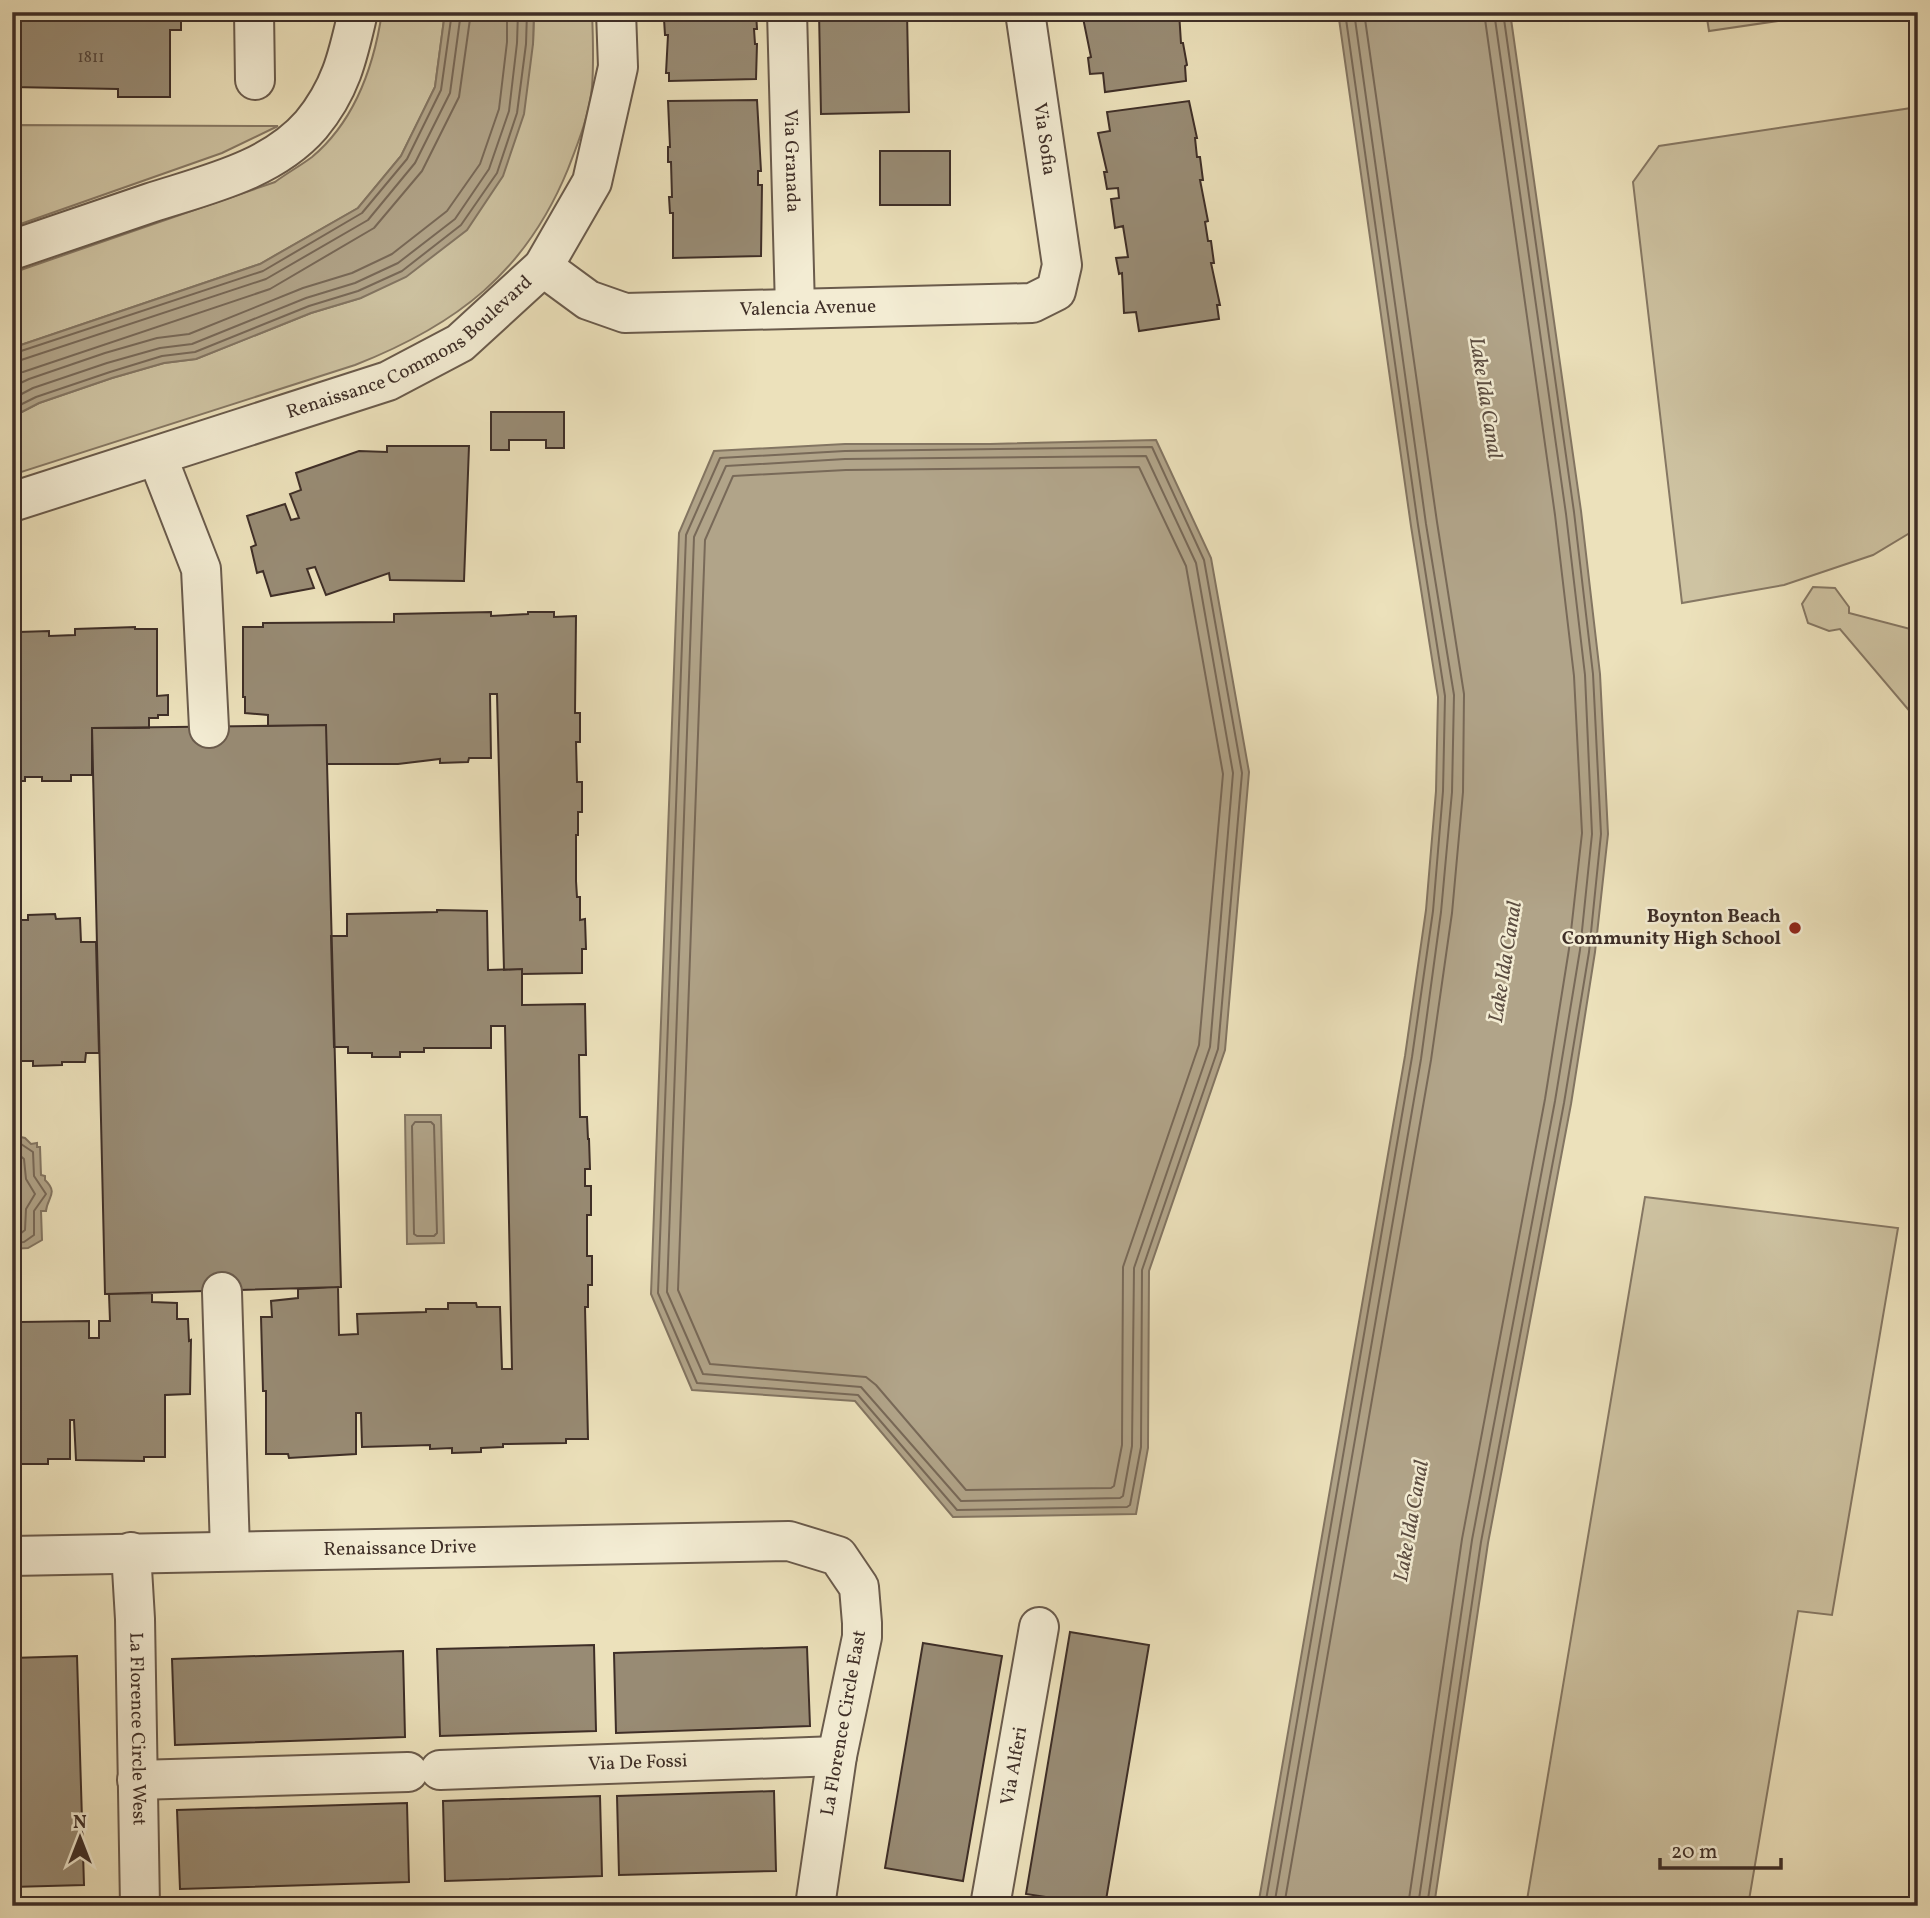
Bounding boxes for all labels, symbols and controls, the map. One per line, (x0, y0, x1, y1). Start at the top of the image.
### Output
house number: 1811 (78, 47, 104, 69)
street label: Via Sofia (1026, 101, 1062, 177)
street label: Via Granada (777, 109, 805, 213)
street label: Renaissance Commons Boulevard (283, 270, 538, 426)
street label: Valencia Avenue (739, 294, 876, 323)
water label: Lake Ida Canal (1461, 335, 1509, 461)
water label: Lake Ida Canal (1482, 899, 1530, 1025)
place label: Boynton Beach Community High School (1562, 904, 1781, 952)
marker: Boynton Beach Community High School (1787, 920, 1803, 936)
water label: Lake Ida Canal (1387, 1458, 1437, 1584)
street label: Renaissance Drive (323, 1534, 477, 1563)
street label: La Florence Circle East (815, 1628, 873, 1818)
street label: La Florence Circle West (122, 1632, 152, 1826)
street label: Via Alferi (995, 1725, 1034, 1807)
street label: Via De Fossi (588, 1748, 688, 1778)
north arrow (46, 1802, 116, 1872)
text: N (73, 1810, 87, 1836)
scale bar (1660, 1827, 1781, 1871)
text: 20 m (1671, 1838, 1717, 1867)

